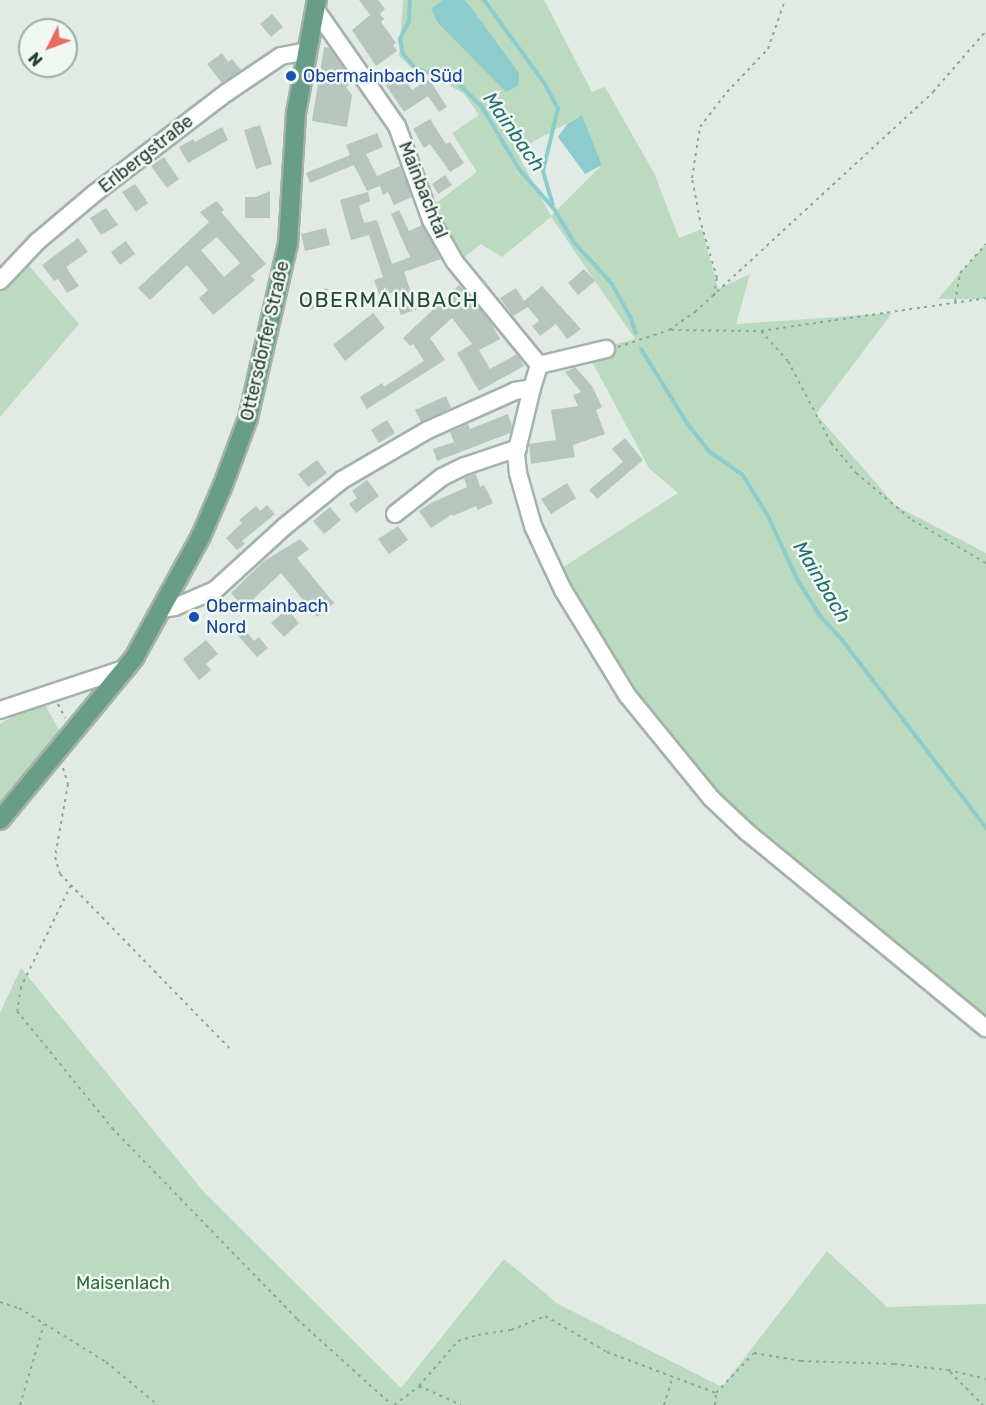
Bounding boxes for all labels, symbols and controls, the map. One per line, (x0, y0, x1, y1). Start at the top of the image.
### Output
north arrow (18, 18, 78, 78)
text: N (25, 48, 47, 70)
place label: Obermainbach Süd (303, 65, 463, 87)
marker: Obermainbach Süd (284, 69, 298, 83)
water label: Mainbach (478, 88, 550, 176)
street label: Erlbergstraße (95, 110, 197, 198)
street label: Mainbachtal (394, 139, 452, 241)
street label: Ottersdorfer Straße (236, 259, 294, 423)
district label: OBERMAINBACH (299, 287, 479, 313)
water label: Mainbach (788, 537, 856, 627)
place label: Obermainbach Nord (206, 596, 329, 638)
marker: Obermainbach Nord (187, 610, 201, 624)
park label: Maisenlach (76, 1272, 170, 1294)

